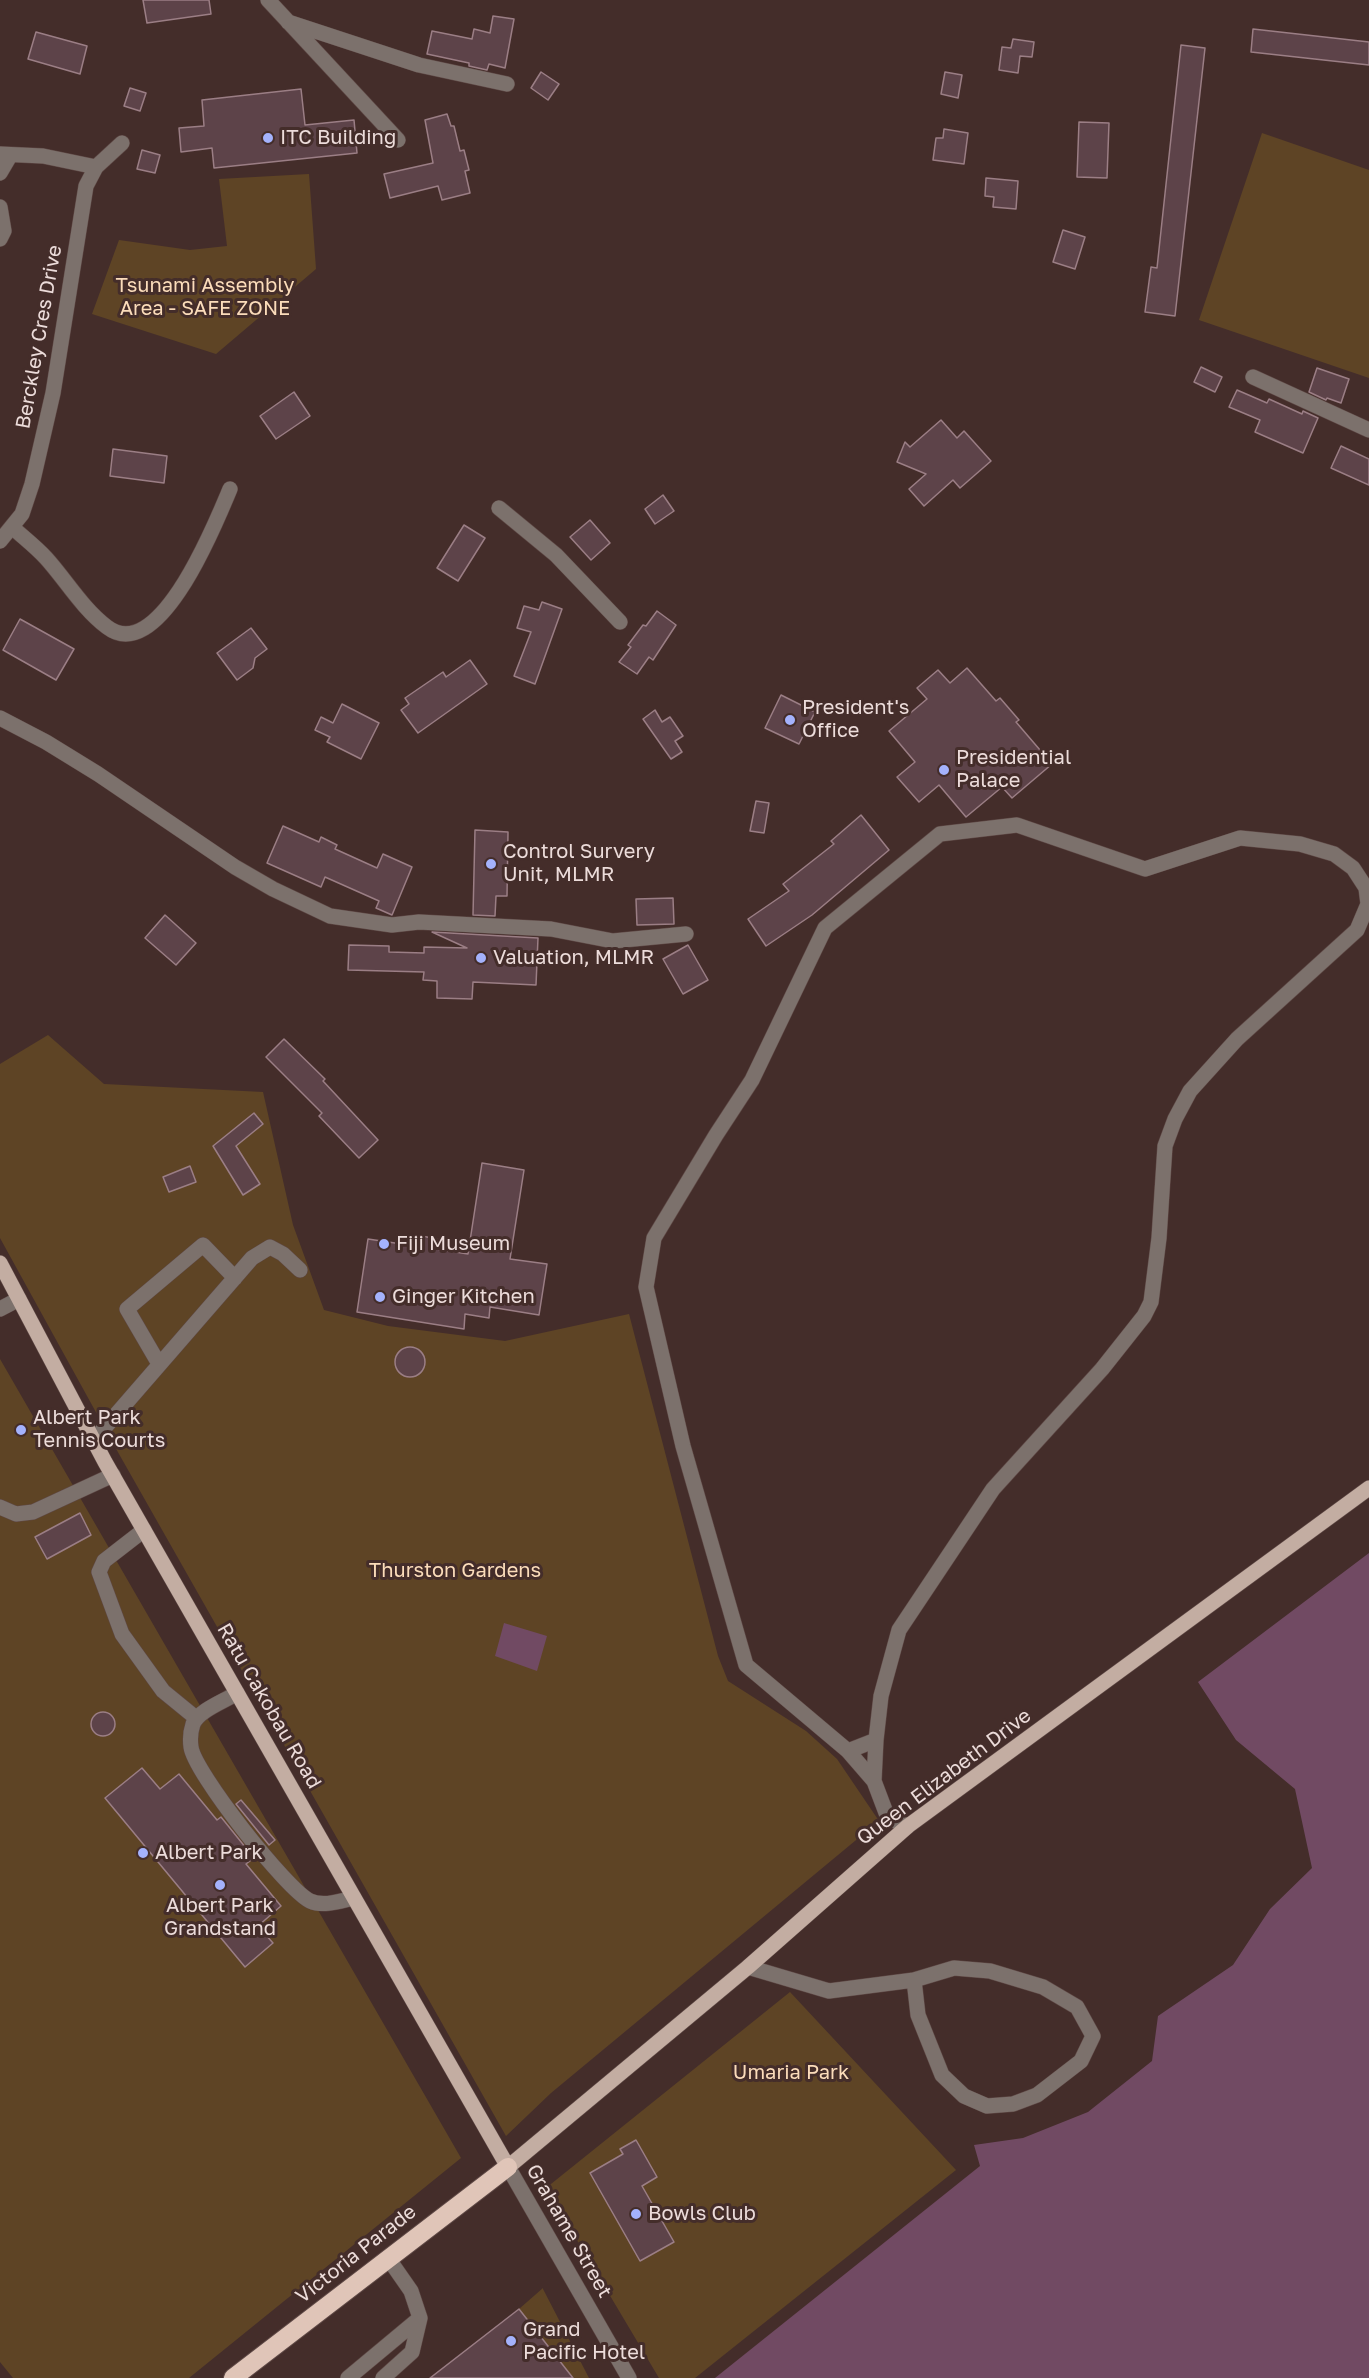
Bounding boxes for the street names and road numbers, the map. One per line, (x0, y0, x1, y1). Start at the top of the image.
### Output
street label: Berckley Cres Drive (11, 243, 67, 431)
street label: Ratu Cakobau Road (212, 1619, 326, 1793)
street label: Queen Elizabeth Drive (852, 1704, 1036, 1850)
street label: Grahame Street (521, 2160, 617, 2302)
street label: Victoria Parade (291, 2200, 421, 2308)

